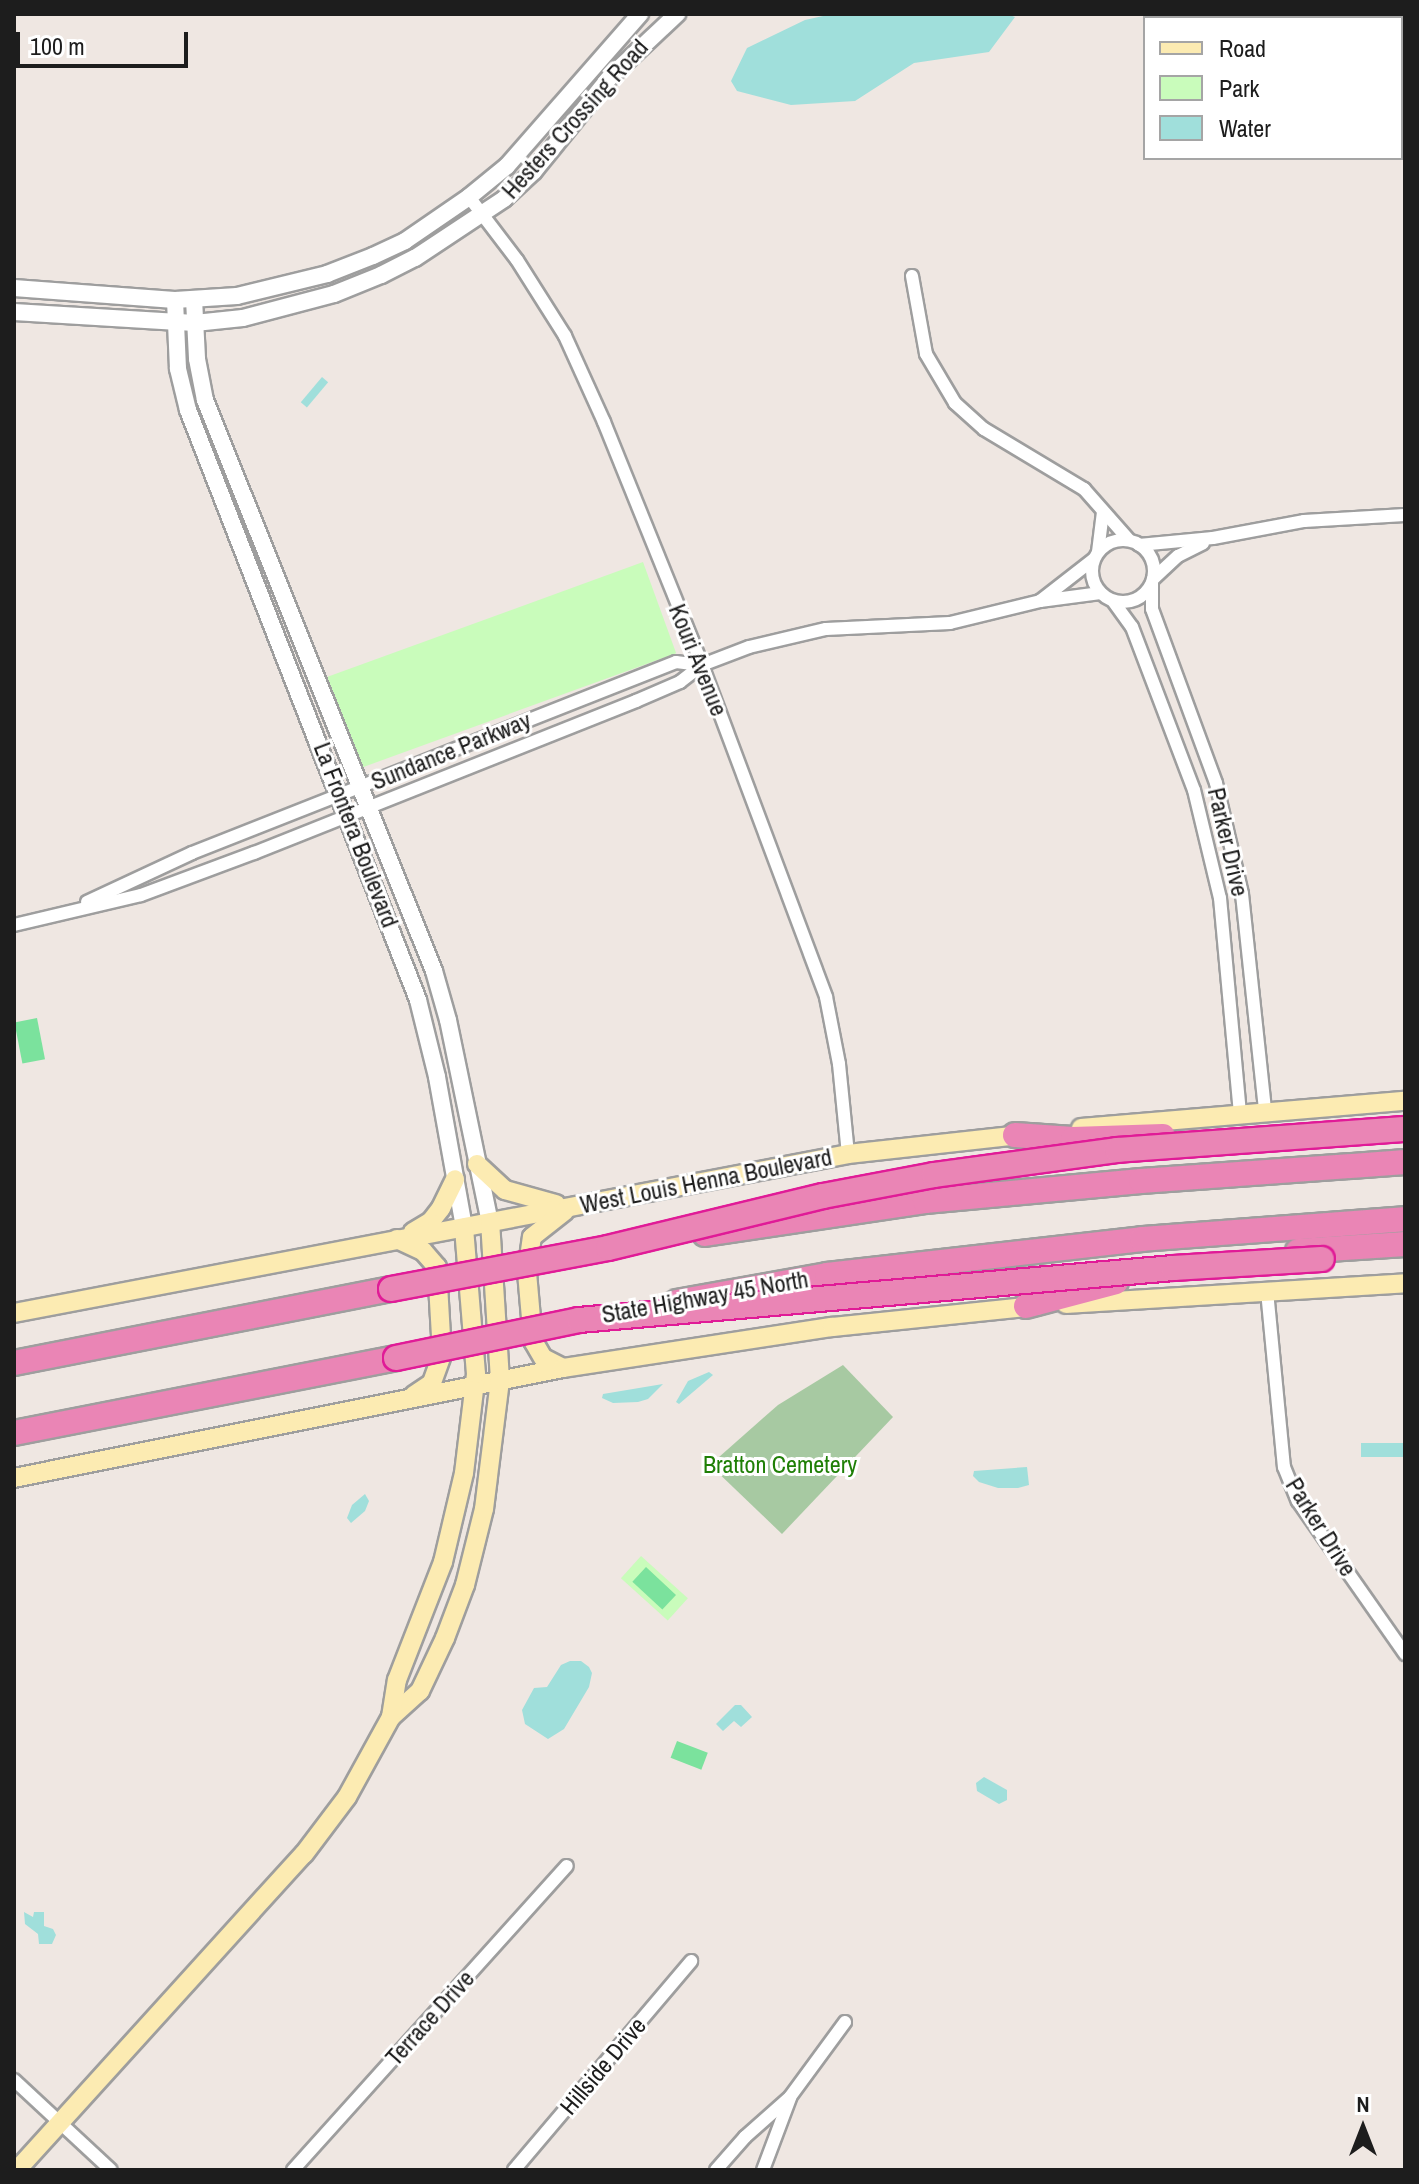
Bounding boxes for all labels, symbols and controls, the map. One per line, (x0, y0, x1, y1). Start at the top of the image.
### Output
scale bar (20, 16, 192, 66)
legend (1143, 16, 1403, 160)
text: 100 m (30, 30, 85, 62)
text: Road (1219, 32, 1266, 64)
street label: Hesters Crossing Road (496, 33, 654, 205)
text: Park (1219, 72, 1259, 104)
text: Water (1219, 112, 1271, 144)
street label: Kouri Avenue (662, 599, 734, 721)
street label: Sundance Parkway (367, 706, 535, 796)
street label: La Frontera Boulevard (307, 738, 405, 932)
street label: Parker Drive (1202, 785, 1254, 899)
street label: West Louis Henna Boulevard (578, 1142, 834, 1220)
street label: State Highway 45 North (600, 1265, 810, 1329)
park label: Bratton Cemetery (703, 1451, 857, 1479)
street label: Parker Drive (1280, 1473, 1362, 1581)
street label: Terrace Drive (380, 1964, 480, 2072)
street label: Hillside Drive (554, 2012, 652, 2120)
north arrow (1323, 2088, 1403, 2168)
text: N (1356, 2089, 1370, 2119)

